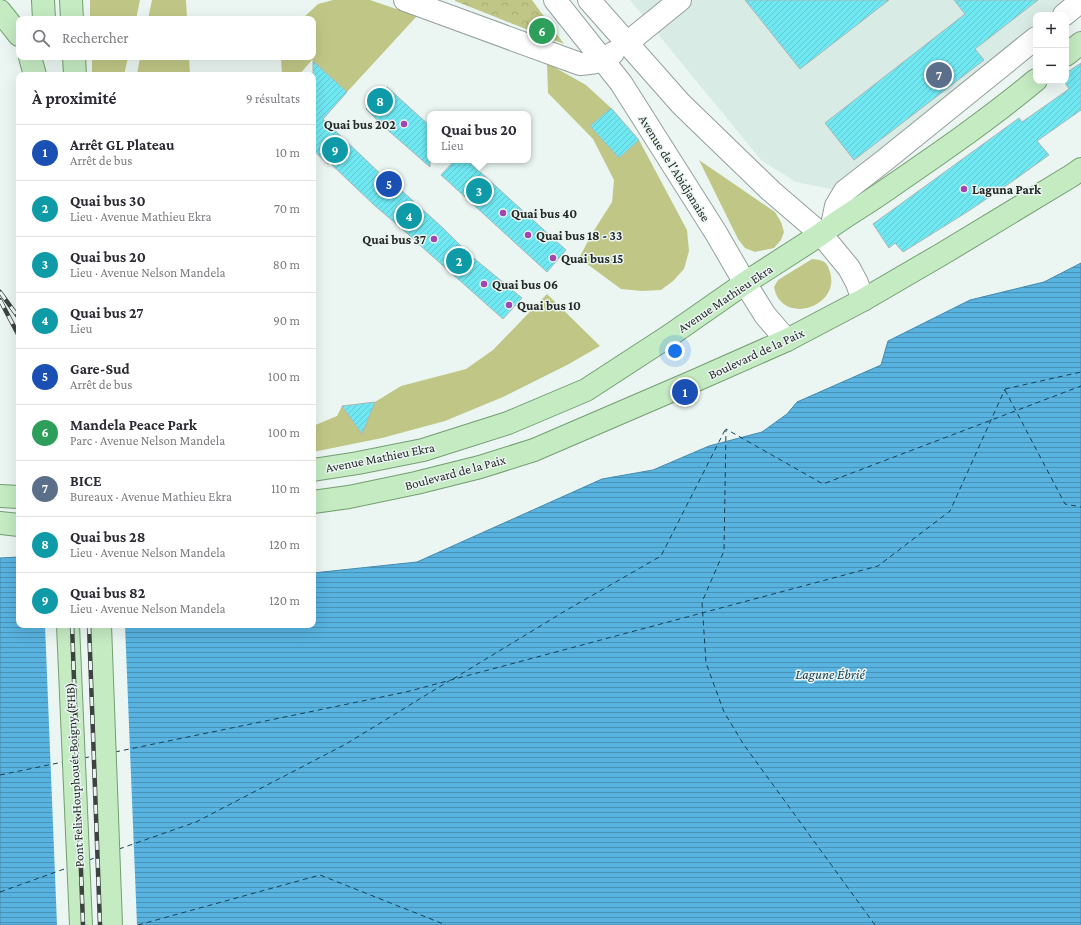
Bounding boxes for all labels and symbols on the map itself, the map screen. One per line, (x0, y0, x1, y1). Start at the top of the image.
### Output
pin: 6 (529, 16, 555, 46)
pin: 7 (926, 60, 952, 90)
pin: 8 (367, 86, 393, 116)
street label: Avenue de l'Abidjanaise (635, 112, 714, 225)
place label: Quai bus 202 (324, 117, 396, 132)
marker: Quai bus 202 (399, 119, 409, 129)
pin: 9 (322, 135, 348, 165)
pin: 5 (376, 169, 402, 199)
pin: 3 (466, 176, 492, 206)
place label: Laguna Park (972, 182, 1042, 197)
marker: Laguna Park (959, 184, 969, 194)
pin: 4 (396, 201, 422, 231)
place label: Quai bus 40 (511, 206, 577, 221)
marker: Quai bus 40 (498, 208, 508, 218)
place label: Quai bus 18 - 33 (536, 228, 622, 243)
marker: Quai bus 18 - 33 (523, 230, 533, 240)
place label: Quai bus 37 (362, 232, 426, 247)
marker: Quai bus 37 (429, 234, 439, 244)
pin: 2 (446, 246, 472, 276)
place label: Quai bus 15 (561, 251, 623, 266)
marker: Quai bus 15 (548, 253, 558, 263)
street label: Avenue Mathieu Ekra (675, 261, 775, 336)
place label: Quai bus 06 (492, 277, 558, 292)
marker: Quai bus 06 (479, 279, 489, 289)
place label: Quai bus 10 (517, 298, 581, 313)
marker: Quai bus 10 (504, 300, 514, 310)
street label: Boulevard de la Paix (706, 325, 806, 382)
your location (665, 341, 685, 361)
pin: 1 (672, 377, 698, 407)
street label: Avenue Mathieu Ekra (324, 440, 436, 475)
street label: Boulevard de la Paix (403, 452, 507, 493)
water label: Lagune Ébrié (795, 666, 865, 682)
street label: Pont Felix Houphouét Boigny (FHB) (62, 682, 88, 868)

